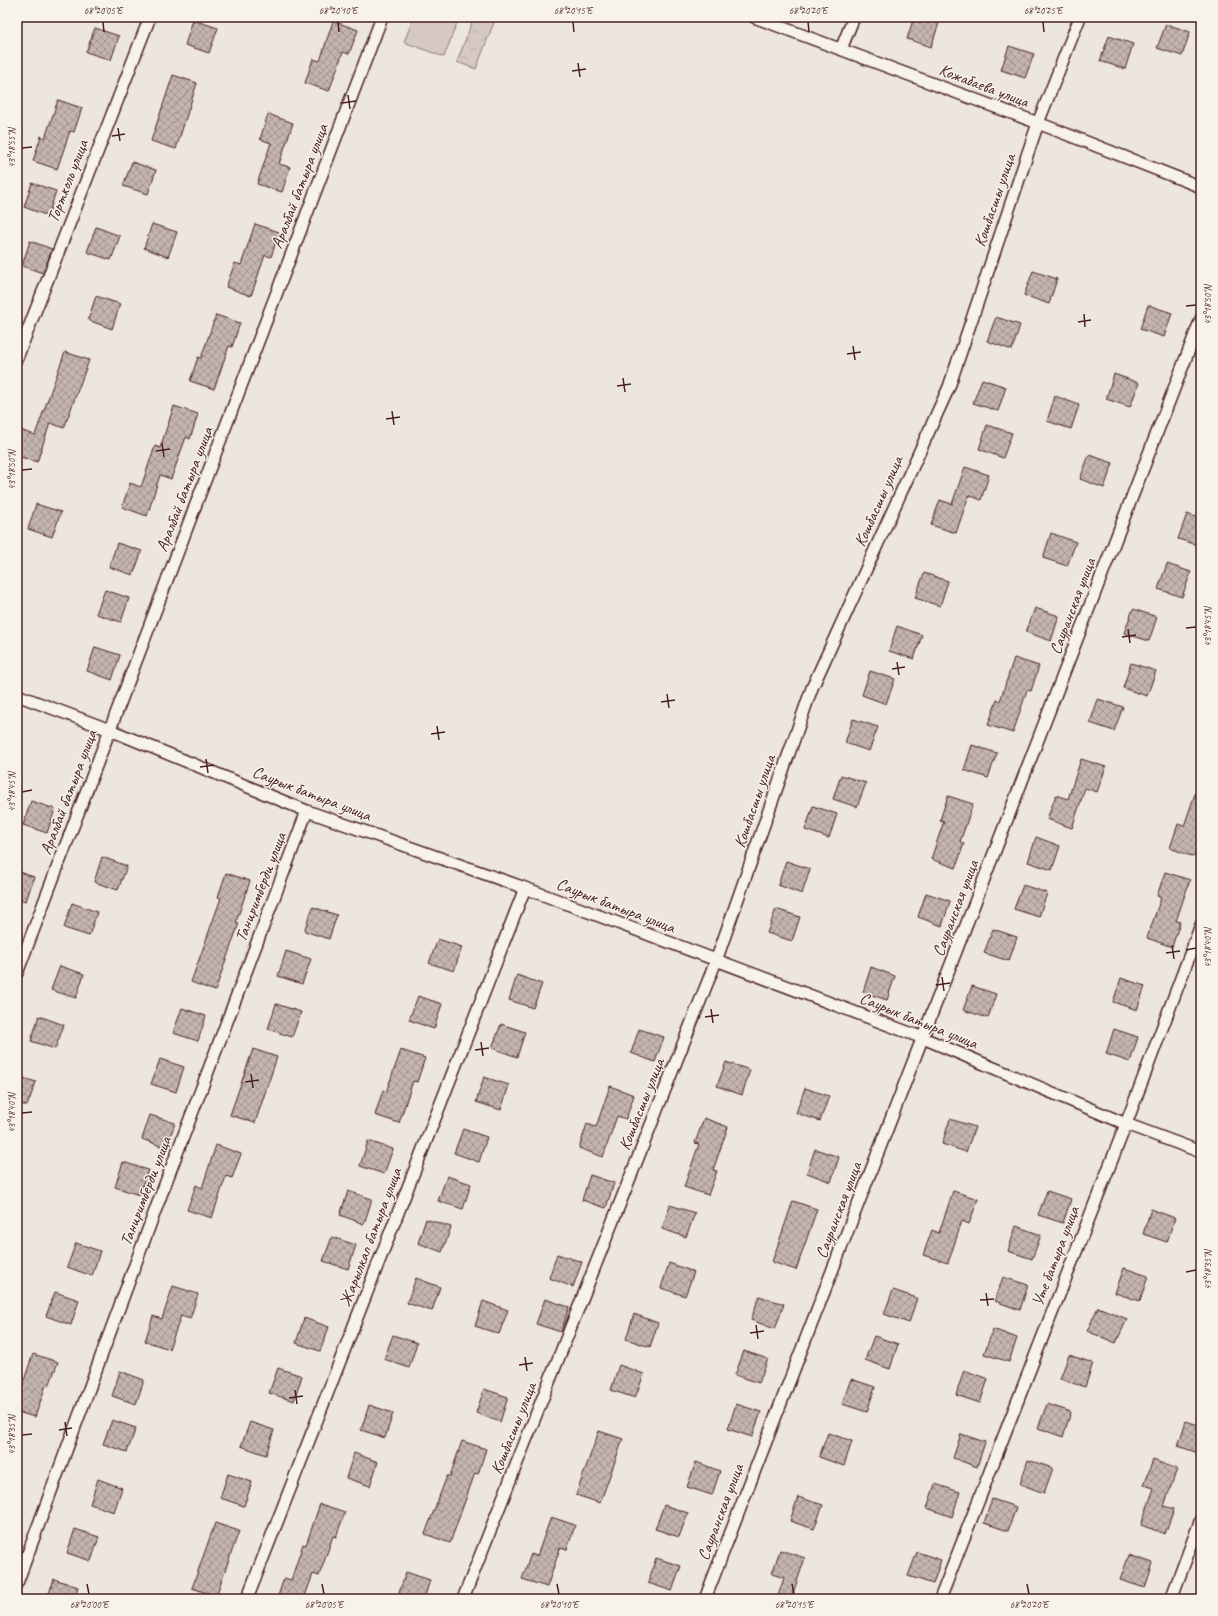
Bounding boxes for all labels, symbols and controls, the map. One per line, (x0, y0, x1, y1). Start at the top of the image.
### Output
text: 68°20'05"E (84, 4, 124, 17)
text: 68°20'10"E (319, 4, 359, 17)
text: 68°20'15"E (554, 4, 594, 17)
text: 68°20'20"E (789, 4, 829, 17)
text: 68°20'25"E (1024, 4, 1064, 17)
street label: Кожабаева улица (936, 59, 1033, 113)
street label: Аралбай батыра улица (266, 119, 333, 252)
text: 43°18'55"N (5, 126, 18, 168)
street label: Тортколь улица (42, 136, 93, 225)
street label: Кошбасшы улица (969, 149, 1021, 249)
text: 43°18'50"N (1201, 283, 1214, 325)
street label: Аралбай батыра улица (151, 422, 218, 555)
text: 43°18'50"N (5, 448, 18, 490)
street label: Кошбасшы улица (849, 451, 909, 550)
street label: Сауранская улица (1045, 554, 1101, 657)
text: 43°18'45"N (1201, 605, 1214, 647)
street label: Аралбай батыра улица (35, 725, 102, 858)
street label: Кошбасшы улица (729, 750, 781, 850)
street label: Саурык батыра улица (249, 761, 376, 826)
text: 43°18'45"N (5, 770, 18, 812)
street label: Таниримберди улица (230, 828, 291, 945)
street label: Сауранская улица (928, 856, 984, 959)
street label: Саурык батыра улица (553, 873, 680, 938)
text: 43°18'40"N (1201, 926, 1214, 968)
street label: Саурык батыра улица (857, 987, 982, 1054)
street label: Кошбасшы улица (614, 1054, 670, 1153)
text: 43°18'40"N (5, 1091, 18, 1133)
street label: Таниримберди улица (115, 1132, 176, 1249)
street label: Сауранская улица (811, 1158, 867, 1261)
street label: Жарылкап батыра улица (334, 1163, 407, 1309)
street label: Уте батыра улица (1027, 1202, 1085, 1309)
text: 43°18'35"N (1201, 1248, 1214, 1290)
street label: Кошбасшы улица (486, 1378, 542, 1477)
text: 43°18'35"N (5, 1413, 18, 1455)
street label: Сауранская улица (693, 1460, 749, 1563)
text: 68°20'00"E (70, 1598, 110, 1611)
text: 68°20'05"E (305, 1598, 345, 1611)
text: 68°20'10"E (540, 1598, 580, 1611)
text: 68°20'15"E (775, 1598, 815, 1611)
text: 68°20'20"E (1010, 1598, 1050, 1611)

